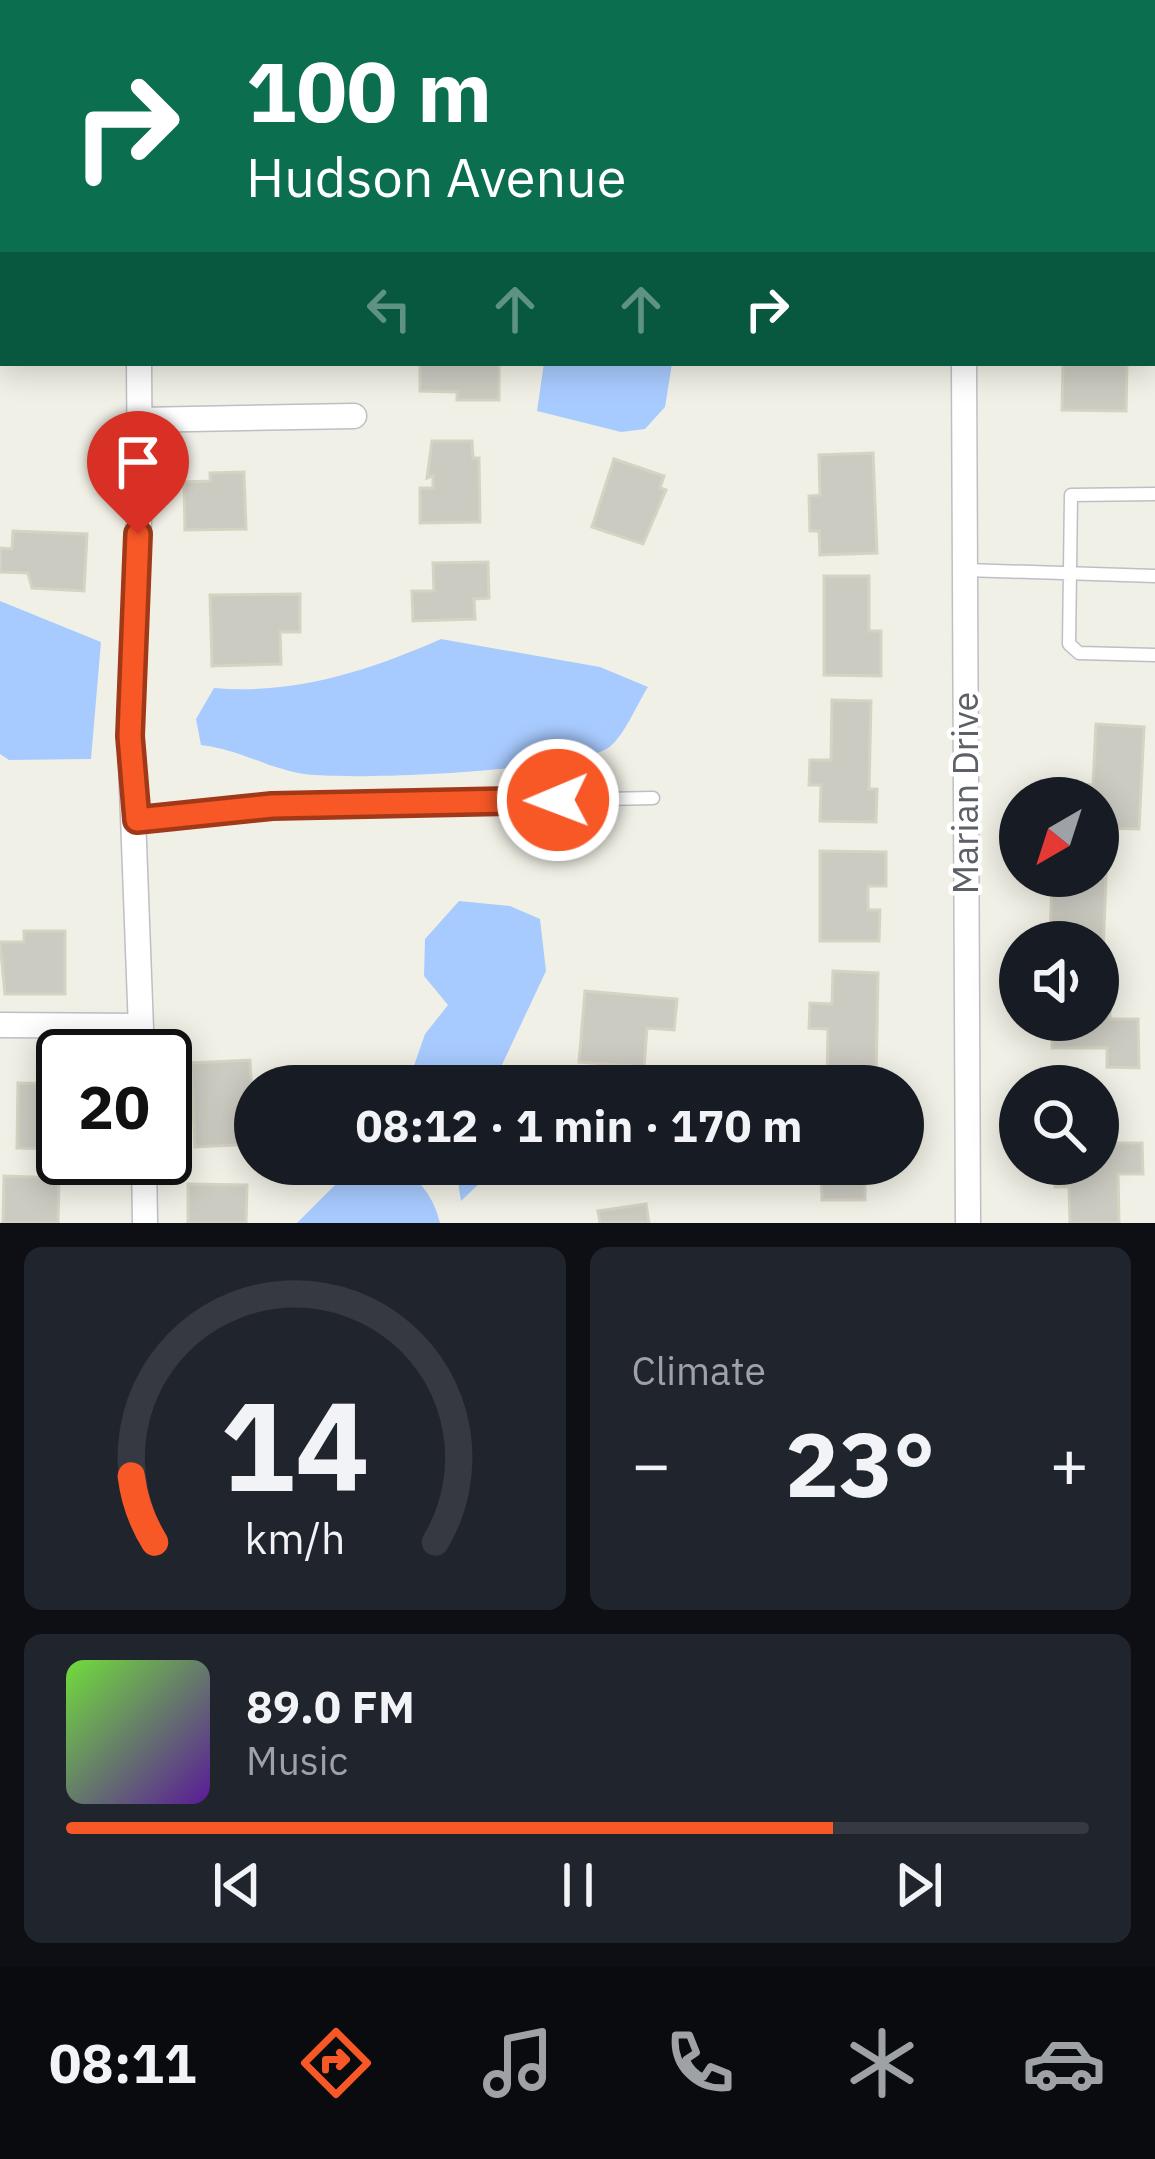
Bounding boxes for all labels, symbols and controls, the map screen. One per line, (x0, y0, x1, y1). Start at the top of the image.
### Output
text: 100 m (246, 36, 492, 145)
icon: right (48, 48, 204, 204)
text: Hudson Avenue (246, 142, 626, 212)
icon: left (356, 276, 422, 342)
icon: ahead (482, 276, 548, 342)
icon: ahead (608, 276, 674, 342)
icon: right (734, 276, 800, 342)
pin (87, 411, 189, 534)
icon: arrive (105, 429, 171, 495)
street label: Marian Drive (941, 692, 988, 894)
position arrow (495, 737, 621, 863)
north arrow (999, 777, 1119, 897)
map controls (999, 777, 1119, 1185)
button: sound (999, 921, 1119, 1041)
speed limit sign: 20 (36, 1029, 192, 1185)
button: search (999, 1065, 1119, 1185)
text: 08:12 · 1 min · 170 m (356, 1096, 802, 1154)
text: Climate (632, 1345, 766, 1396)
text: 14 (220, 1363, 370, 1525)
text: 23° (785, 1405, 935, 1522)
text: − (632, 1420, 671, 1506)
text: + (1049, 1420, 1089, 1506)
text: km/h (244, 1509, 345, 1565)
text: 89.0 FM (246, 1677, 415, 1735)
text: Music (246, 1735, 348, 1786)
icon: previous (204, 1852, 270, 1918)
icon: pause (545, 1852, 611, 1918)
icon: next (886, 1852, 952, 1918)
icon: directions (294, 2021, 378, 2105)
icon: music (476, 2021, 560, 2105)
icon: phone (658, 2021, 742, 2105)
icon: climate (840, 2021, 924, 2105)
icon: car (1022, 2021, 1106, 2105)
text: 08:11 (49, 2028, 196, 2098)

